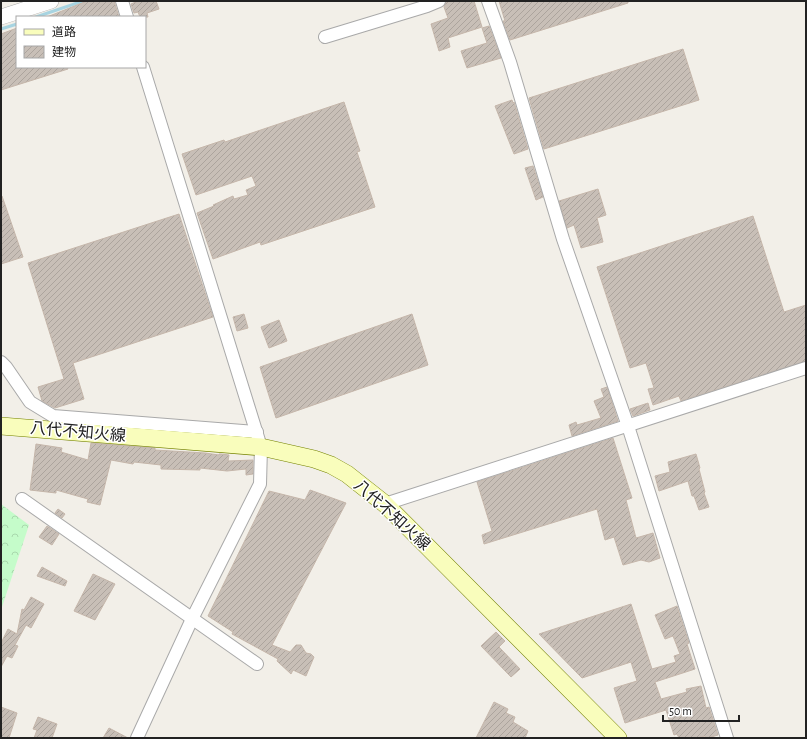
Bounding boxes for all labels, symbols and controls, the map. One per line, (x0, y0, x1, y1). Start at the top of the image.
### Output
legend (16, 16, 146, 68)
text: 道路 (52, 25, 76, 38)
text: 建物 (52, 45, 76, 58)
street label: 八代不知火線 (29, 419, 127, 444)
street label: 八代不知火線 (351, 476, 434, 553)
scale bar (663, 697, 739, 723)
text: 50 m (669, 705, 692, 717)

